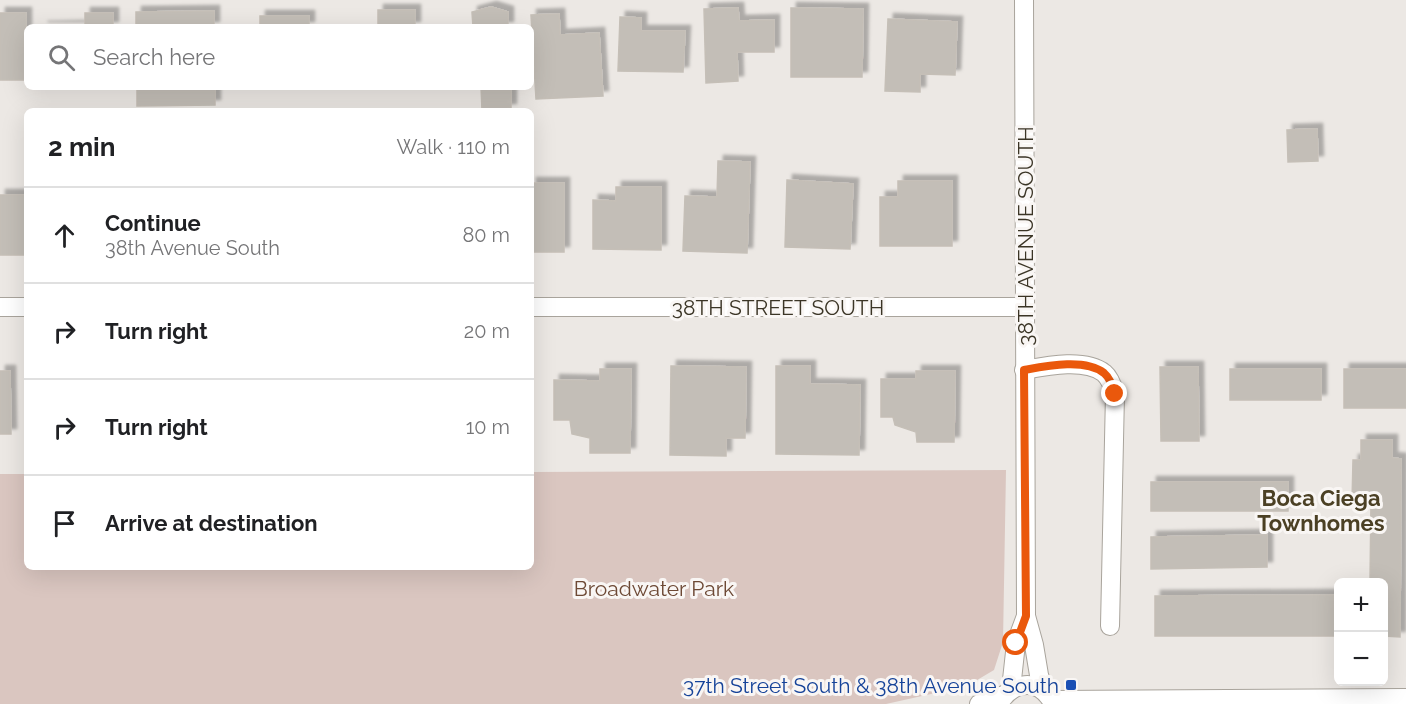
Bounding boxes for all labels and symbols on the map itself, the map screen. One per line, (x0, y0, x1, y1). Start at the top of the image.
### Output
street label: 38TH AVENUE SOUTH (1013, 126, 1038, 346)
street label: 38TH STREET SOUTH (672, 295, 884, 320)
route end (1101, 380, 1127, 406)
district label: Boca Ciega Townhomes (1257, 485, 1385, 536)
park label: Broadwater Park (574, 576, 734, 601)
route start (1002, 629, 1028, 655)
place label: 37th Street South & 38th Avenue South (683, 673, 1059, 698)
marker: 37th Street South & 38th Avenue South (1064, 678, 1078, 692)

